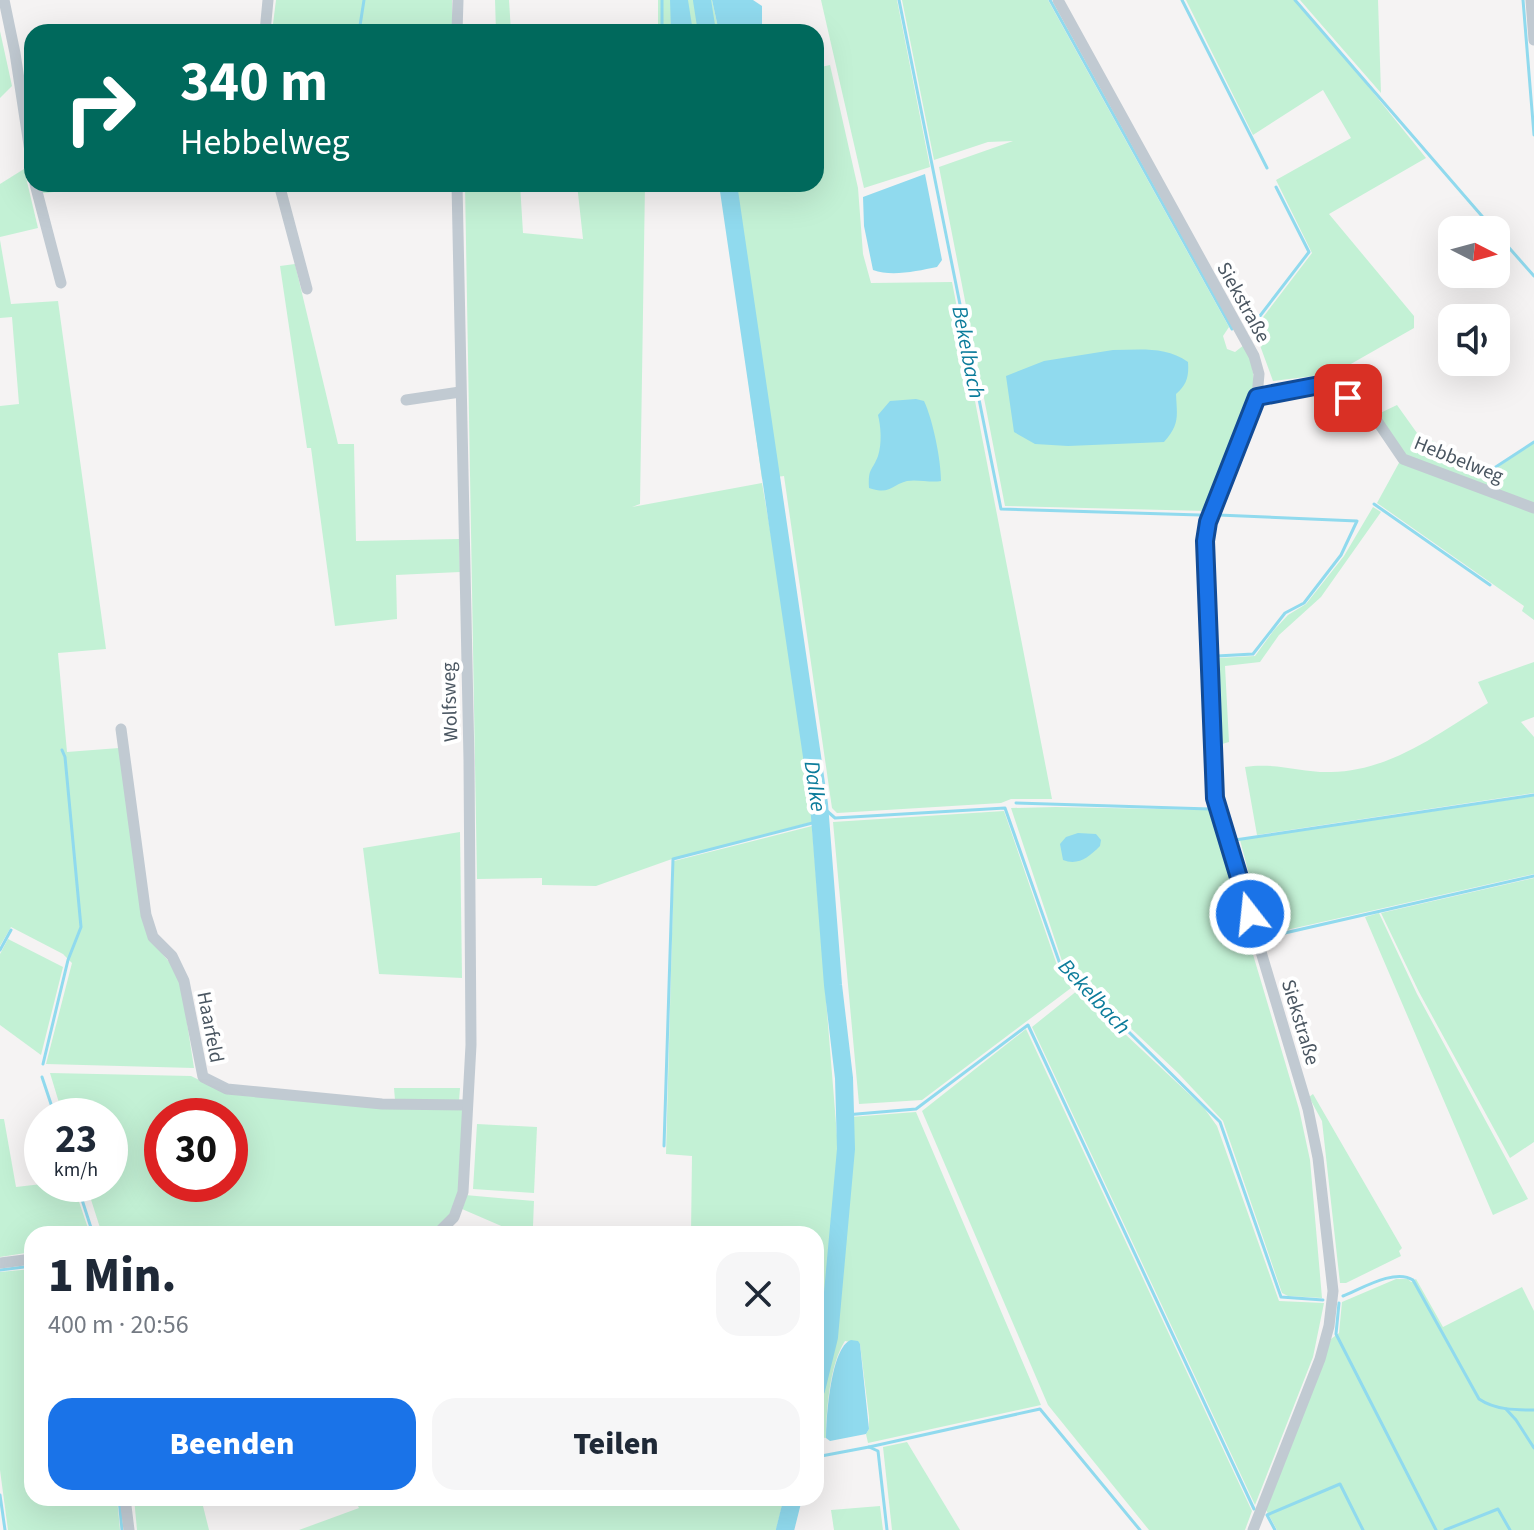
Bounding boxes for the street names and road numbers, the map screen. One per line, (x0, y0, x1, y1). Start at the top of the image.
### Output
street label: Siekstraße (1210, 257, 1277, 348)
street label: Hebbelweg (1410, 429, 1508, 491)
street label: Wolfsweg (435, 662, 465, 742)
street label: Siekstraße (1274, 976, 1326, 1069)
street label: Haarfeld (189, 989, 231, 1065)

